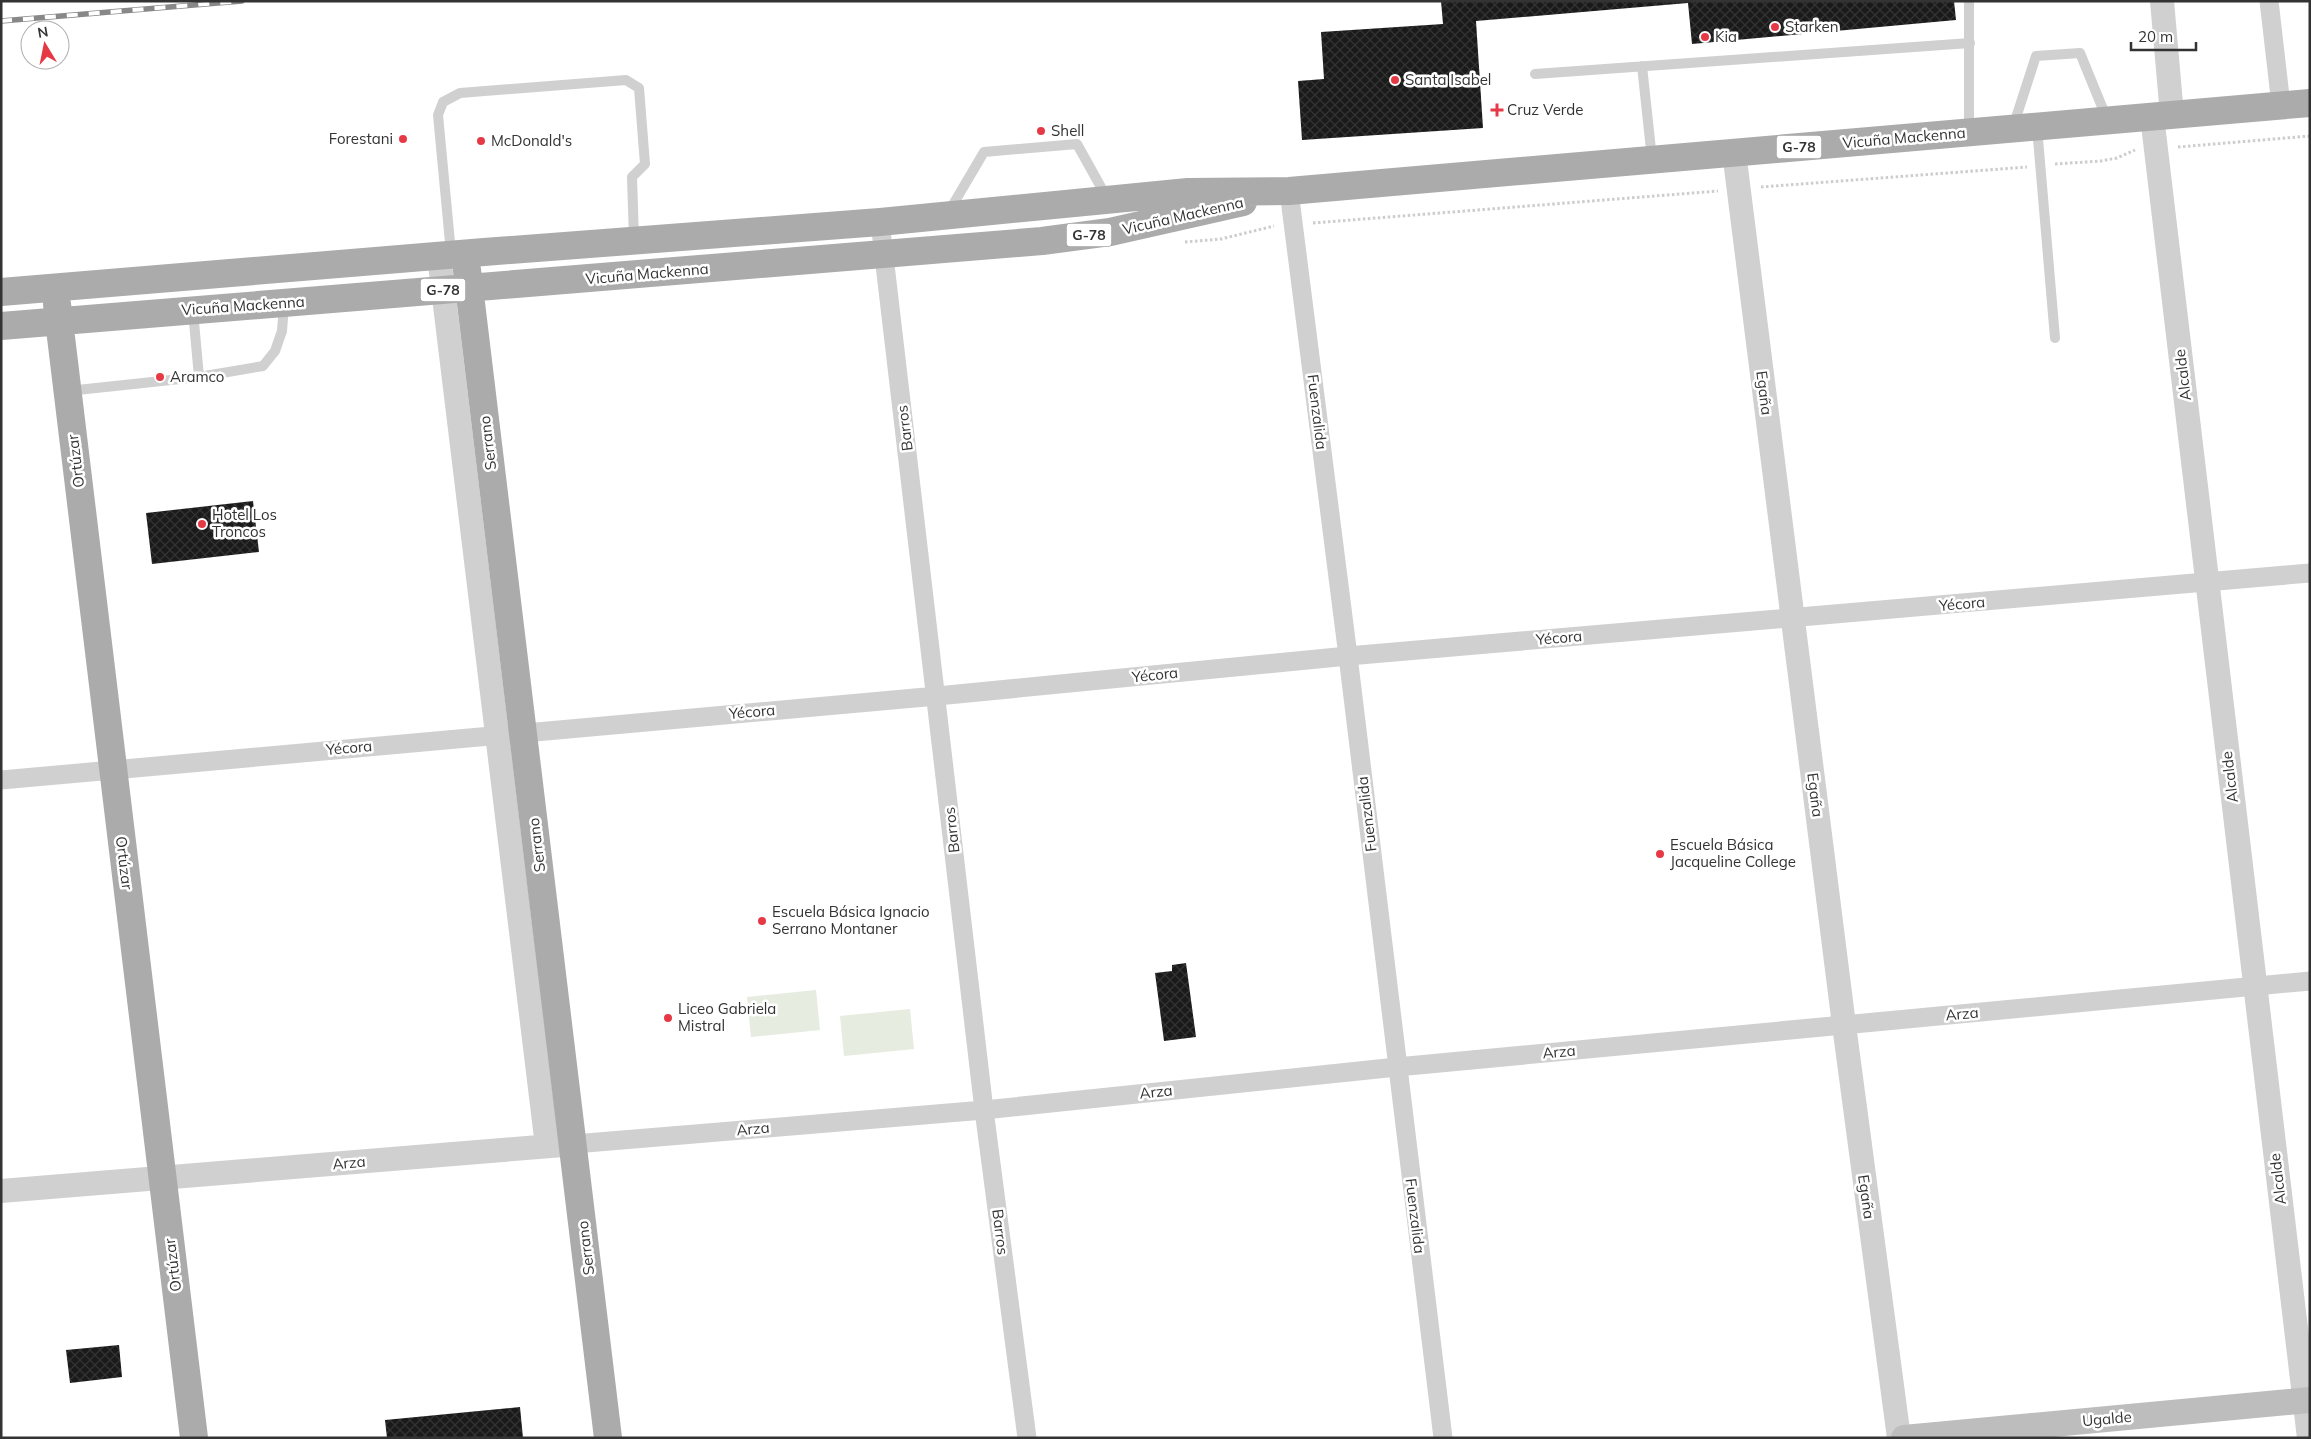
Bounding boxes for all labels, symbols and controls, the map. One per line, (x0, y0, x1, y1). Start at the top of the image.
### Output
place label: Starken (1785, 17, 1839, 36)
north arrow (20, 20, 70, 70)
scale bar (2131, 20, 2196, 52)
marker: Starken (1769, 21, 1781, 33)
text: N (36, 22, 50, 42)
place label: Kia (1715, 27, 1737, 46)
text: 20 m (2138, 27, 2173, 46)
marker: Kia (1699, 31, 1711, 43)
place label: Santa Isabel (1405, 70, 1491, 89)
marker: Santa Isabel (1389, 74, 1401, 86)
place label: Cruz Verde (1507, 100, 1583, 119)
marker: Cruz Verde (1491, 104, 1503, 116)
place label: Shell (1051, 121, 1084, 140)
street label: Vicuña Mackenna (1842, 123, 1966, 152)
marker: Shell (1035, 125, 1047, 137)
place label: Forestani (329, 129, 393, 148)
place label: McDonald's (491, 131, 572, 150)
marker: Forestani (397, 133, 409, 145)
marker: McDonald's (475, 135, 487, 147)
road number: G-78 (1776, 136, 1822, 158)
street label: Vicuña Mackenna (1121, 192, 1245, 239)
road number: G-78 (1066, 224, 1112, 246)
street label: Vicuña Mackenna (585, 259, 709, 288)
road number: G-78 (420, 278, 466, 302)
street label: Vicuña Mackenna (181, 292, 305, 319)
street label: Alcalde (2170, 348, 2195, 402)
place label: Aramco (170, 367, 224, 386)
street label: Egaña (1752, 370, 1777, 416)
marker: Aramco (154, 371, 166, 383)
street label: Fuenzalida (1303, 373, 1332, 451)
street label: Barros (892, 404, 917, 452)
street label: Serrano (475, 415, 500, 471)
street label: Ortúzar (63, 433, 88, 489)
place label: Hotel Los Troncos (212, 505, 277, 541)
marker: Hotel Los Troncos (196, 518, 208, 530)
street label: Yécora (1937, 592, 1986, 615)
street label: Yécora (1534, 626, 1583, 649)
street label: Yécora (1130, 663, 1179, 686)
street label: Yécora (727, 700, 776, 723)
street label: Yécora (324, 736, 373, 759)
street label: Alcalde (2217, 750, 2242, 804)
street label: Egaña (1803, 772, 1828, 818)
street label: Fuenzalida (1352, 775, 1381, 853)
street label: Barros (940, 806, 963, 854)
street label: Serrano (524, 817, 549, 873)
street label: Ortúzar (112, 835, 137, 891)
place label: Escuela Básica Jacqueline College (1670, 835, 1796, 871)
marker: Escuela Básica Jacqueline College (1654, 848, 1666, 860)
place label: Escuela Básica Ignacio Serrano Montaner (772, 902, 930, 938)
marker: Escuela Básica Ignacio Serrano Montaner (756, 915, 768, 927)
place label: Liceo Gabriela Mistral (678, 999, 776, 1035)
street label: Arza (1945, 1003, 1979, 1024)
marker: Liceo Gabriela Mistral (662, 1012, 674, 1024)
street label: Arza (1542, 1041, 1576, 1062)
street label: Arza (1138, 1080, 1173, 1103)
street label: Arza (736, 1118, 770, 1139)
street label: Arza (332, 1152, 366, 1173)
street label: Alcalde (2265, 1152, 2290, 1206)
street label: Egaña (1854, 1174, 1879, 1220)
street label: Fuenzalida (1401, 1177, 1430, 1255)
street label: Barros (988, 1208, 1013, 1256)
street label: Serrano (573, 1220, 598, 1276)
street label: Ortúzar (160, 1237, 185, 1293)
street label: Ugalde (2081, 1407, 2133, 1430)

